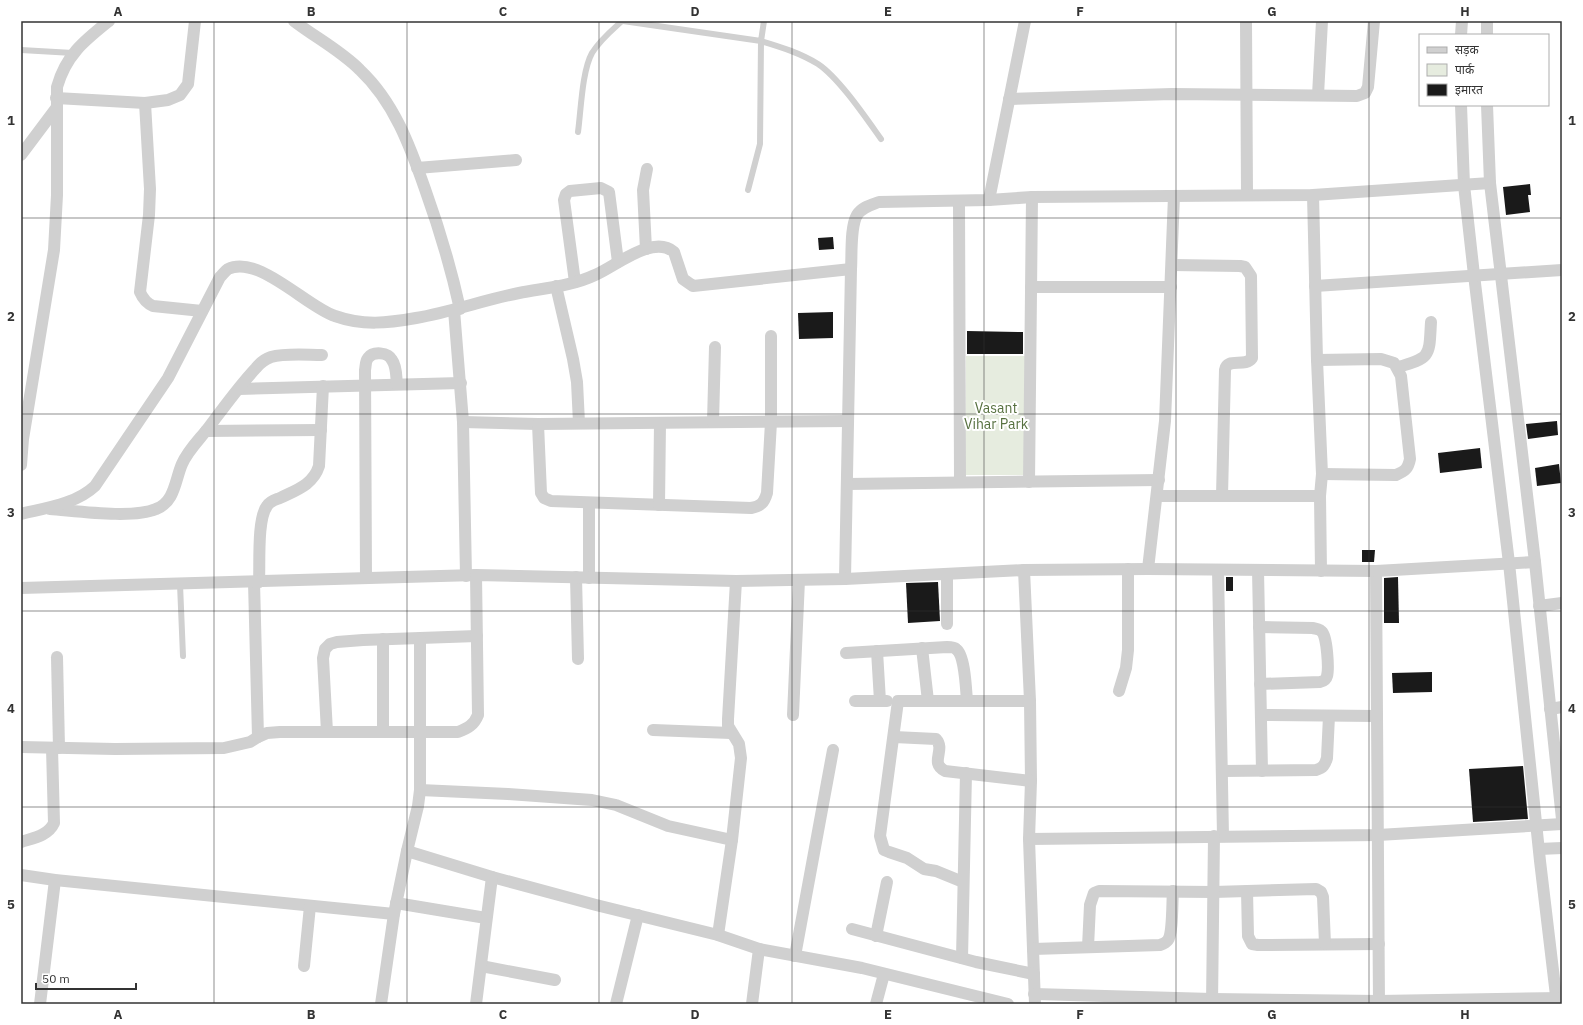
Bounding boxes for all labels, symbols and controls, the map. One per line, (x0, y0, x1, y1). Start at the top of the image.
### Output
text: A (114, 3, 123, 20)
text: B (307, 3, 316, 20)
text: C (499, 3, 508, 20)
text: D (690, 3, 700, 20)
text: E (884, 3, 892, 20)
text: F (1076, 3, 1084, 20)
text: G (1267, 3, 1277, 20)
text: H (1460, 3, 1470, 20)
legend (1419, 34, 1549, 106)
text: सड़क (1455, 42, 1480, 57)
text: पार्क (1455, 62, 1475, 77)
text: इमारत (1455, 82, 1484, 97)
text: 1 (7, 112, 15, 129)
text: 1 (1568, 112, 1576, 129)
text: 2 (7, 308, 15, 325)
text: 2 (1568, 308, 1576, 325)
park label: Vasant Vihar Park (964, 399, 1029, 433)
text: 3 (7, 504, 15, 521)
text: 3 (1568, 504, 1576, 521)
text: 4 (7, 700, 15, 717)
text: 4 (1568, 700, 1576, 717)
text: 5 (7, 896, 15, 913)
text: 5 (1568, 896, 1576, 913)
scale bar (36, 965, 136, 991)
text: 50 m (42, 971, 70, 986)
text: A (114, 1006, 123, 1023)
text: B (307, 1006, 316, 1023)
text: C (499, 1006, 508, 1023)
text: D (690, 1006, 700, 1023)
text: E (884, 1006, 892, 1023)
text: F (1076, 1006, 1084, 1023)
text: G (1267, 1006, 1277, 1023)
text: H (1460, 1006, 1470, 1023)

